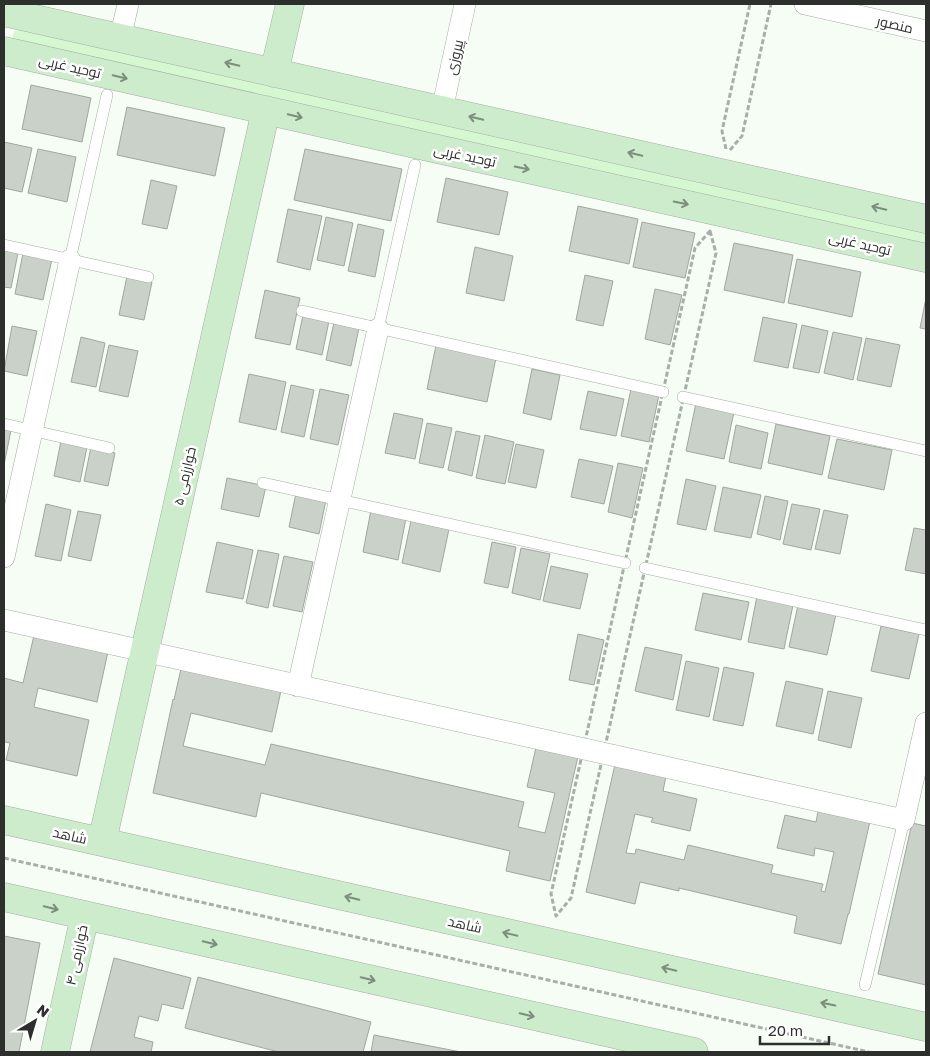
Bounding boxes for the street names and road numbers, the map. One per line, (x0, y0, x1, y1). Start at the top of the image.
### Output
street label: منصور (874, 11, 915, 36)
street label: پیروزی (442, 37, 468, 77)
street label: توحید غربی (37, 51, 103, 81)
street label: توحید غربی (432, 140, 498, 170)
street label: توحید غربی (827, 228, 893, 258)
street label: خوارزمی ۵ (169, 445, 199, 507)
street label: شاهد (51, 823, 89, 847)
street label: شاهد (446, 912, 484, 936)
street label: خوارزمی ۴ (61, 923, 91, 987)

